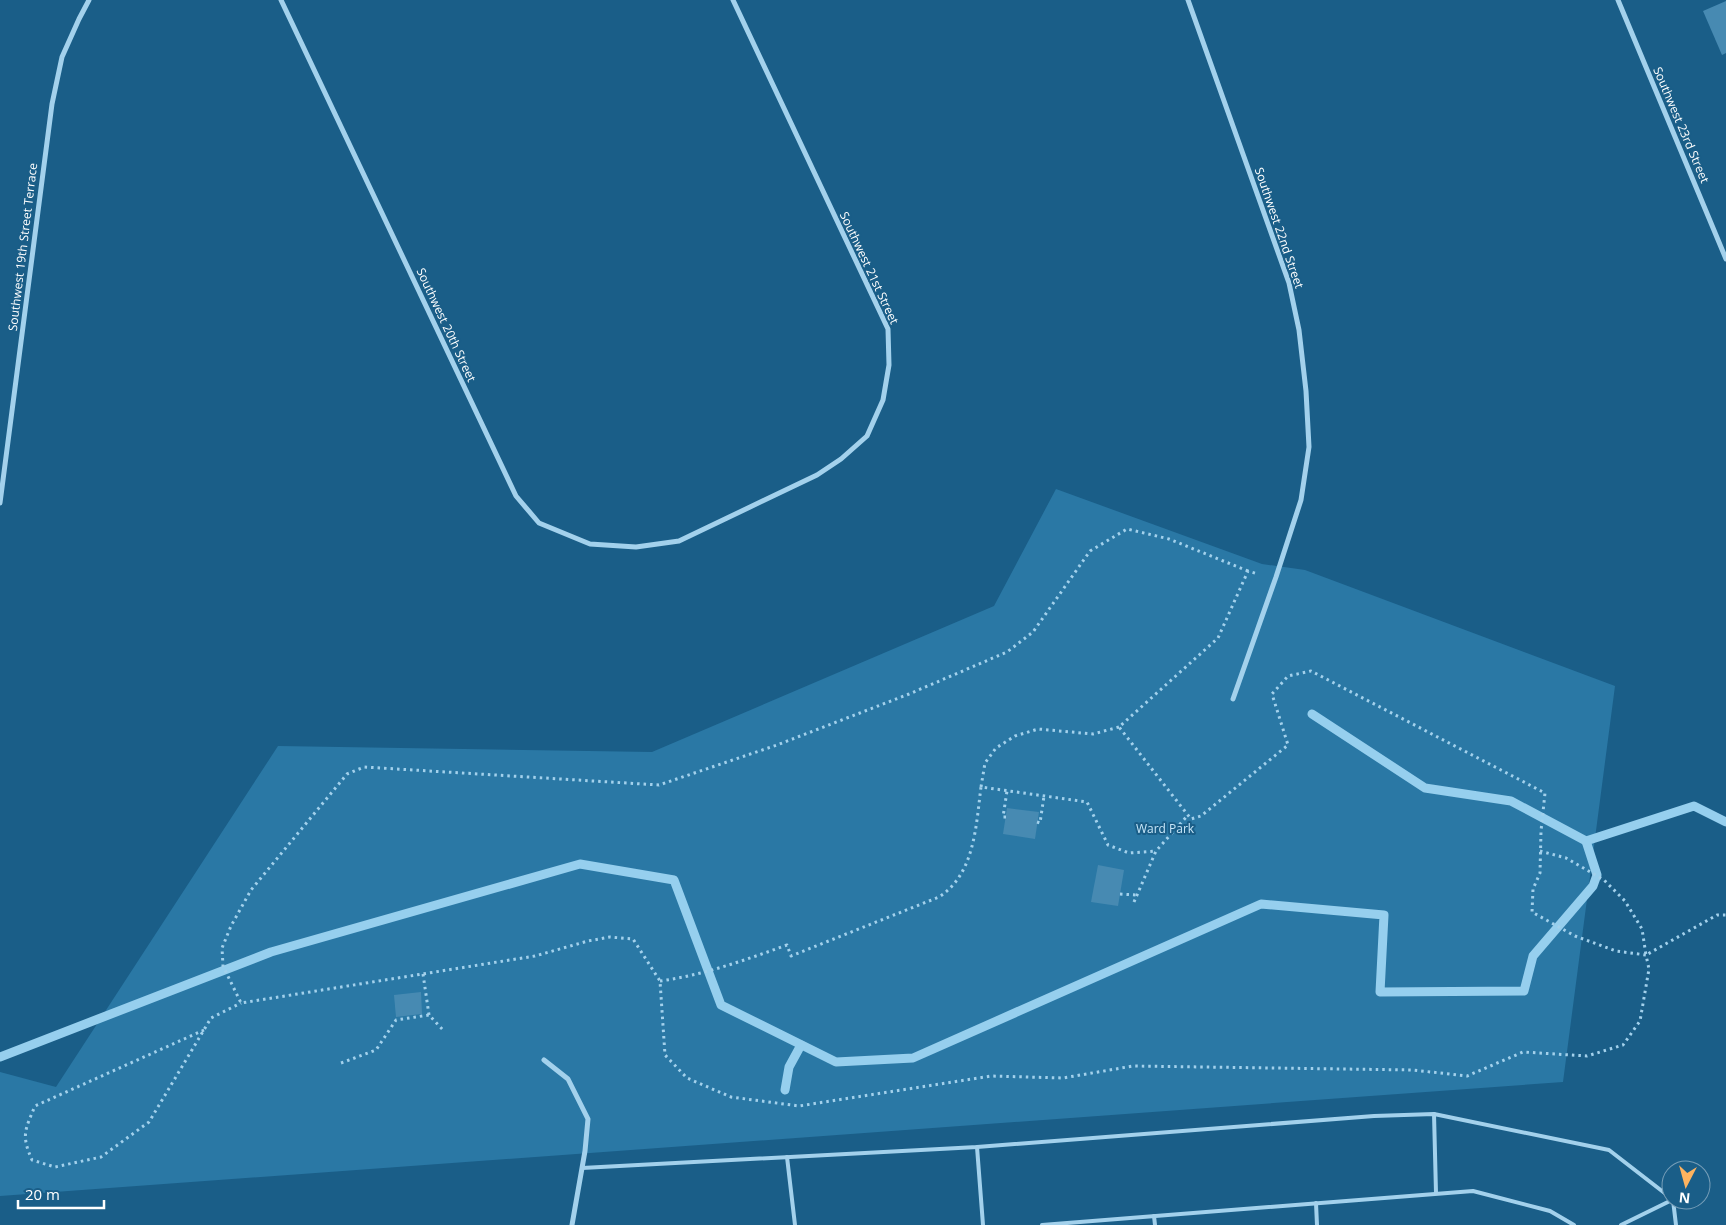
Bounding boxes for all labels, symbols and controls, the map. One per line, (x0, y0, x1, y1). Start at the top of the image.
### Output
street label: Southwest 23rd Street (1649, 64, 1714, 185)
street label: Southwest 19th Street Terrace (4, 162, 41, 332)
street label: Southwest 22nd Street (1251, 165, 1308, 291)
street label: Southwest 21st Street (836, 209, 903, 327)
street label: Southwest 20th Street (413, 265, 480, 385)
park label: Ward Park (1136, 820, 1195, 837)
north arrow (1661, 1160, 1711, 1210)
scale bar (18, 1178, 104, 1210)
text: 20 m (25, 1184, 60, 1204)
text: N (1678, 1188, 1691, 1208)

